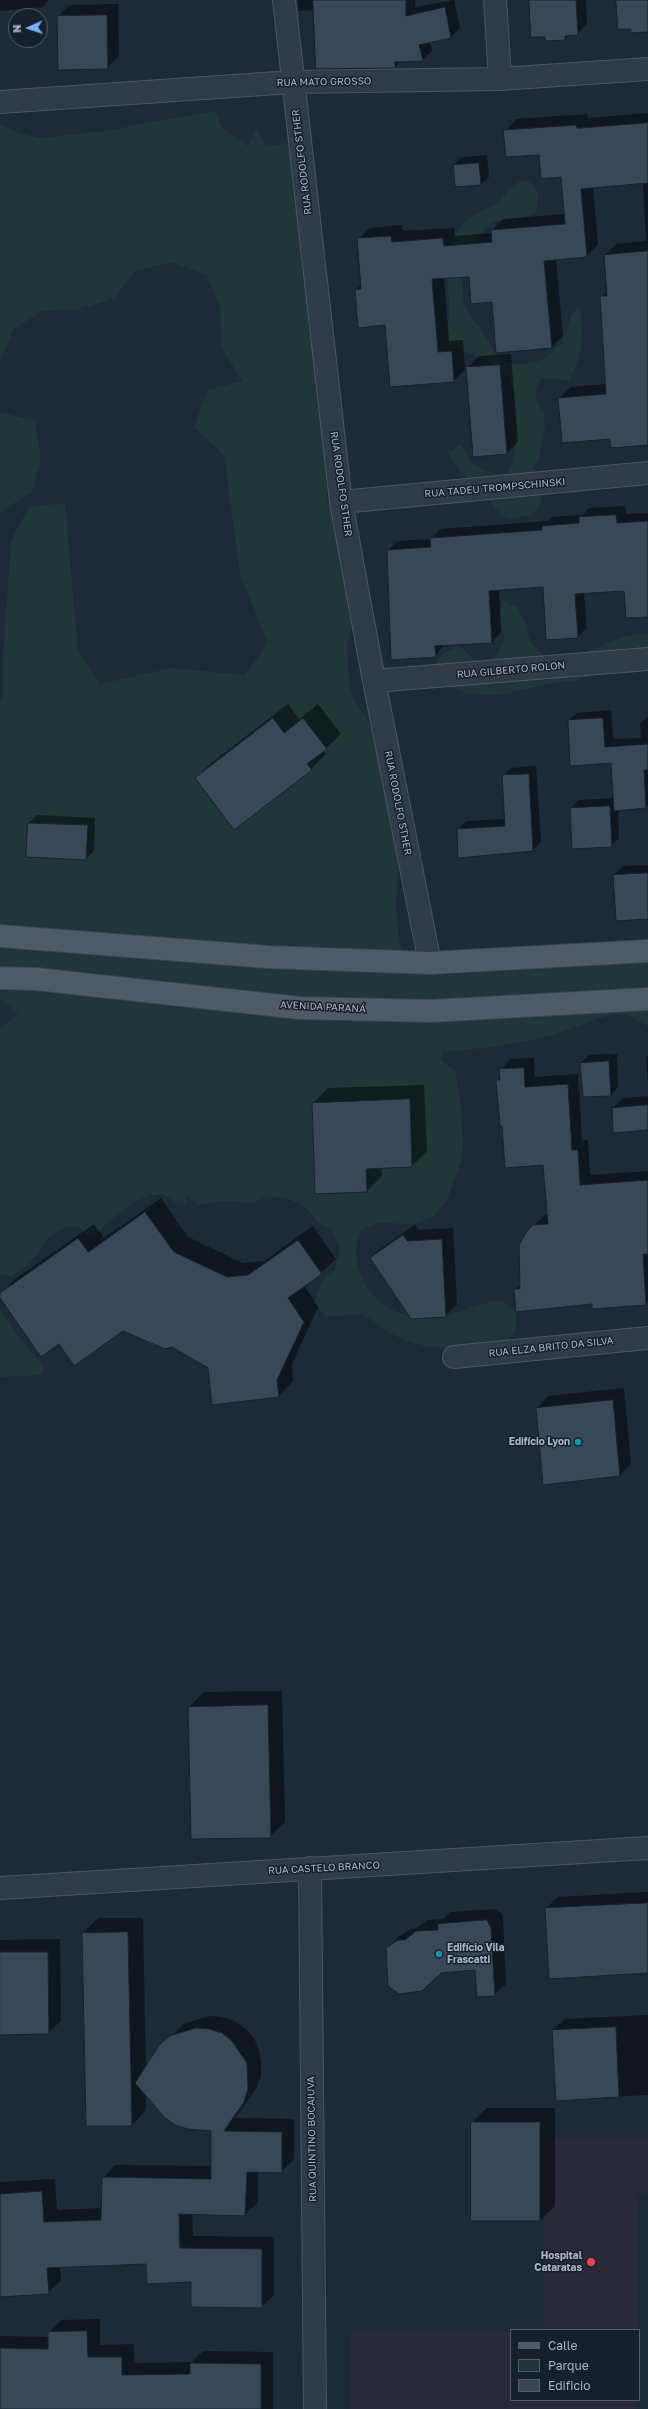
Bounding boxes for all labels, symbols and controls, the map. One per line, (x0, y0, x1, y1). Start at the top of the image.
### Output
north arrow (8, 8, 48, 48)
text: N (10, 24, 23, 33)
street label: RUA MATO GROSSO (277, 75, 371, 89)
street label: RUA RODOLFO STHER (290, 109, 314, 215)
street label: RUA RODOLFO STHER (328, 431, 354, 537)
street label: RUA TADEU TROMPSCHINSKI (424, 476, 566, 500)
street label: RUA GILBERTO ROLON (456, 659, 566, 681)
street label: RUA RODOLFO STHER (382, 750, 414, 856)
street label: AVENIDA PARANÁ (280, 999, 366, 1015)
street label: RUA ELZA BRITO DA SILVA (488, 1334, 614, 1360)
place label: Edifício Lyon (509, 1436, 570, 1448)
marker: Edifício Lyon (573, 1437, 583, 1447)
street label: RUA CASTELO BRANCO (268, 1859, 380, 1877)
place label: Edifício Vila Frascatti (447, 1942, 504, 1966)
marker: Edifício Vila Frascatti (434, 1949, 444, 1959)
street label: RUA QUINTINO BOCAIUVA (305, 2076, 319, 2202)
place label: Hospital Cataratas (534, 2250, 582, 2274)
marker: Hospital Cataratas (585, 2256, 597, 2268)
legend (510, 2329, 640, 2401)
text: Calle (548, 2338, 577, 2353)
text: Parque (548, 2358, 589, 2373)
text: Edificio (548, 2378, 590, 2393)

